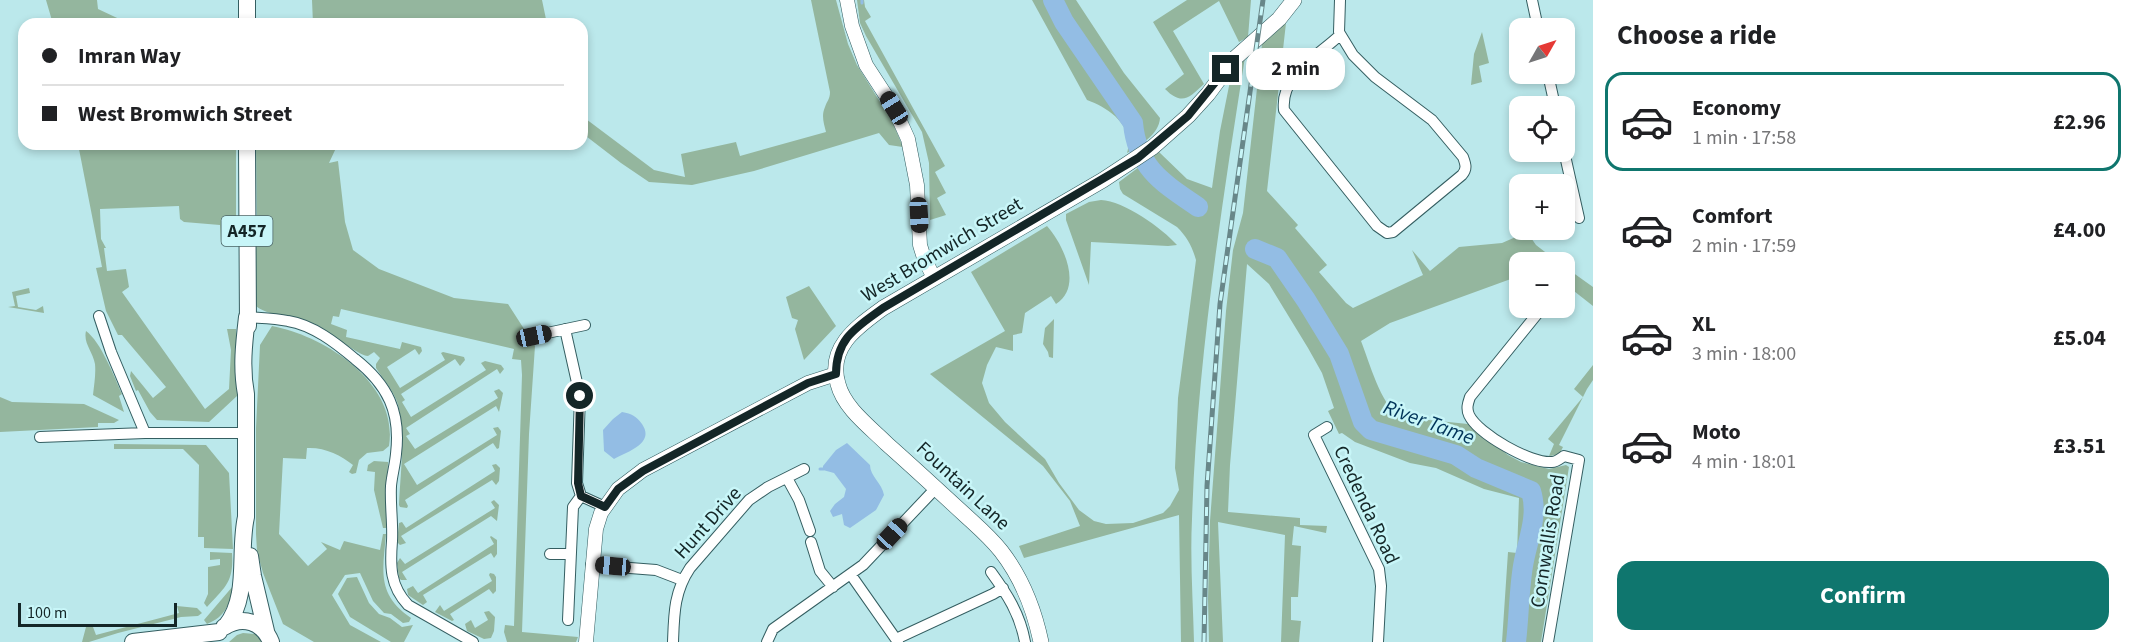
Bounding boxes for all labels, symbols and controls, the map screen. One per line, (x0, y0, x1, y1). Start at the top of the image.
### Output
text: Choose a ride (1617, 16, 1777, 55)
north arrow (1509, 18, 1575, 84)
map controls (1509, 18, 1575, 318)
text: Imran Way (78, 40, 181, 72)
callout: 2 min (1247, 48, 1346, 90)
route end (1212, 55, 1239, 82)
text: 2 min (1271, 55, 1320, 83)
car (877, 88, 911, 128)
text: Economy (1692, 92, 1781, 124)
icon: car (1620, 95, 1674, 149)
button: locate (1509, 96, 1575, 162)
text: West Bromwich Street (78, 98, 292, 130)
text: £2.96 (2053, 106, 2106, 138)
text: 1 min · 17:58 (1692, 124, 1796, 152)
button: + (1509, 174, 1575, 240)
street label: West Bromwich Street (856, 191, 1028, 309)
car (909, 197, 929, 233)
text: Comfort (1692, 200, 1773, 232)
icon: car (1620, 203, 1674, 257)
text: £4.00 (2053, 214, 2106, 246)
road number: A457 (222, 216, 272, 246)
text: 2 min · 17:59 (1692, 232, 1796, 260)
button: − (1509, 252, 1575, 318)
text: XL (1692, 308, 1716, 340)
icon: car (1620, 311, 1674, 365)
text: £5.04 (2053, 322, 2106, 354)
car (515, 323, 553, 349)
text: 3 min · 18:00 (1692, 340, 1796, 368)
route start (566, 382, 593, 409)
water label: River Tame (1379, 392, 1479, 452)
text: Moto (1692, 416, 1741, 448)
icon: car (1620, 419, 1674, 473)
text: £3.51 (2053, 430, 2106, 462)
street label: Fountain Lane (910, 435, 1016, 537)
street label: Credenda Road (1326, 441, 1406, 569)
text: 4 min · 18:01 (1692, 448, 1796, 476)
street label: Cornwallis Road (1524, 472, 1572, 610)
street label: Hunt Drive (668, 481, 748, 565)
car (873, 515, 911, 553)
car (594, 555, 632, 577)
button: Confirm (1617, 561, 2109, 630)
scale bar (18, 600, 177, 628)
text: 100 m (27, 602, 67, 624)

